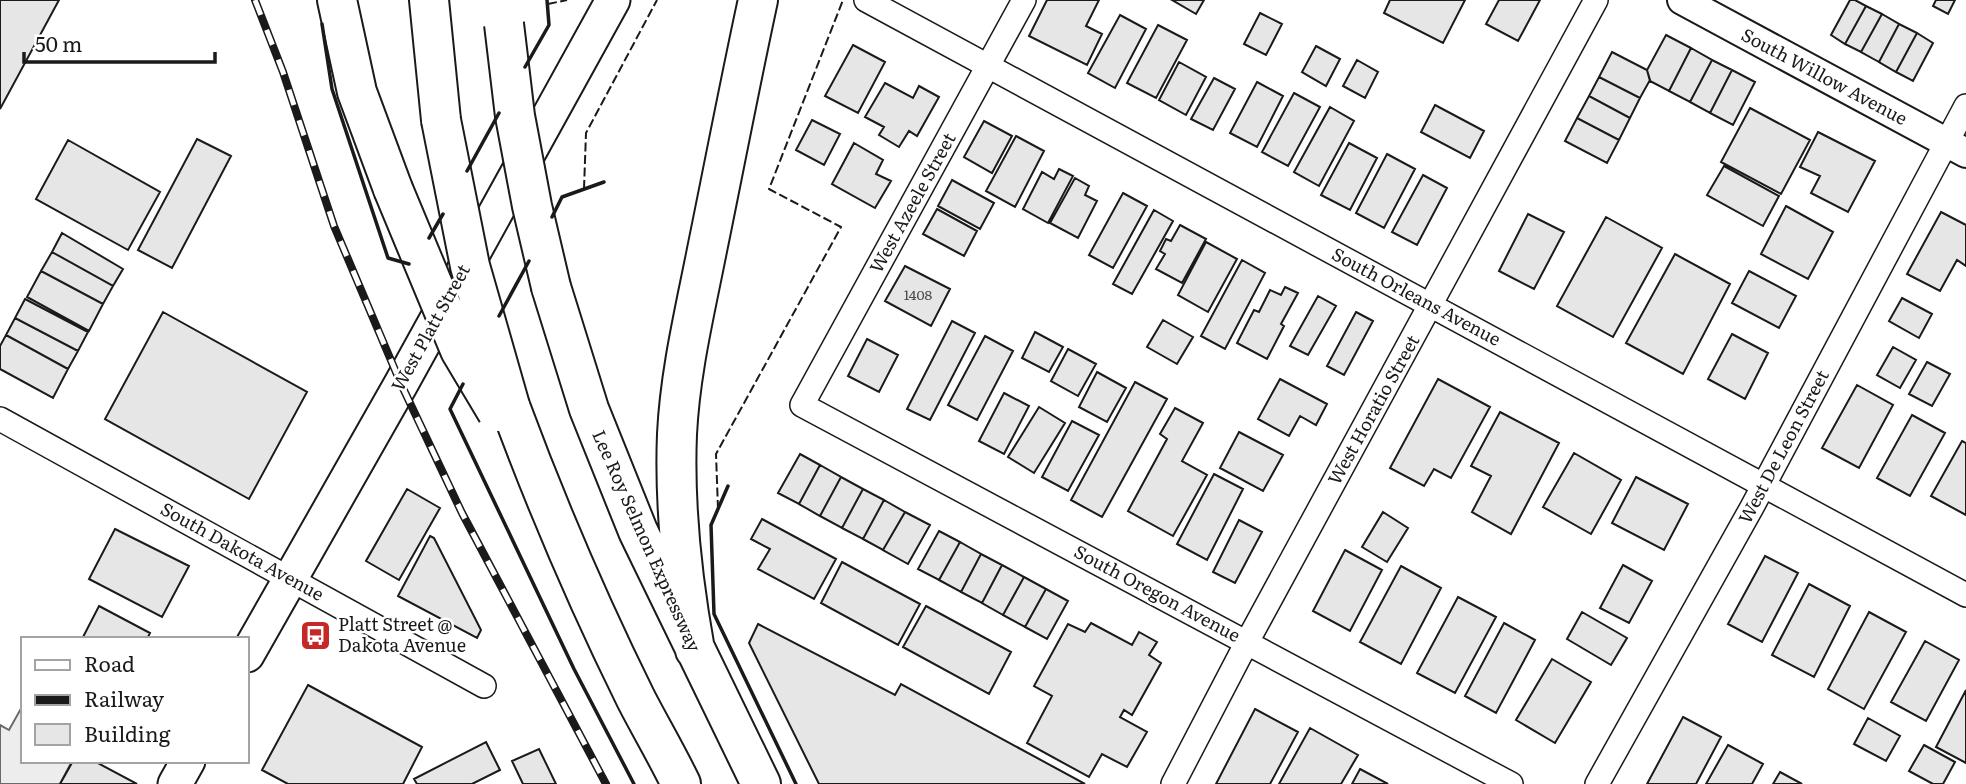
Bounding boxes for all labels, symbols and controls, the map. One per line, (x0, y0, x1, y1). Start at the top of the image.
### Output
street label: South Willow Avenue (1737, 20, 1913, 131)
scale bar (24, 21, 215, 65)
text: 50 m (35, 27, 82, 58)
street label: West Azeele Street (862, 127, 962, 277)
street label: South Orleans Avenue (1327, 240, 1506, 352)
street label: West Platt Street (384, 258, 476, 396)
house number: 1408 (904, 284, 933, 304)
street label: West Horatio Street (1320, 329, 1426, 489)
street label: West De Leon Street (1731, 364, 1835, 528)
street label: Lee Roy Selmon Expressway (586, 425, 709, 656)
street label: South Dakota Avenue (156, 495, 329, 607)
street label: South Oregon Avenue (1070, 537, 1246, 648)
place label: Platt Street @ Dakota Avenue (338, 610, 466, 658)
bus stop icon: Platt Street @ Dakota Avenue (298, 618, 332, 652)
legend (21, 637, 248, 763)
text: Road (84, 647, 135, 678)
text: Railway (84, 682, 165, 713)
text: Building (84, 717, 171, 748)

